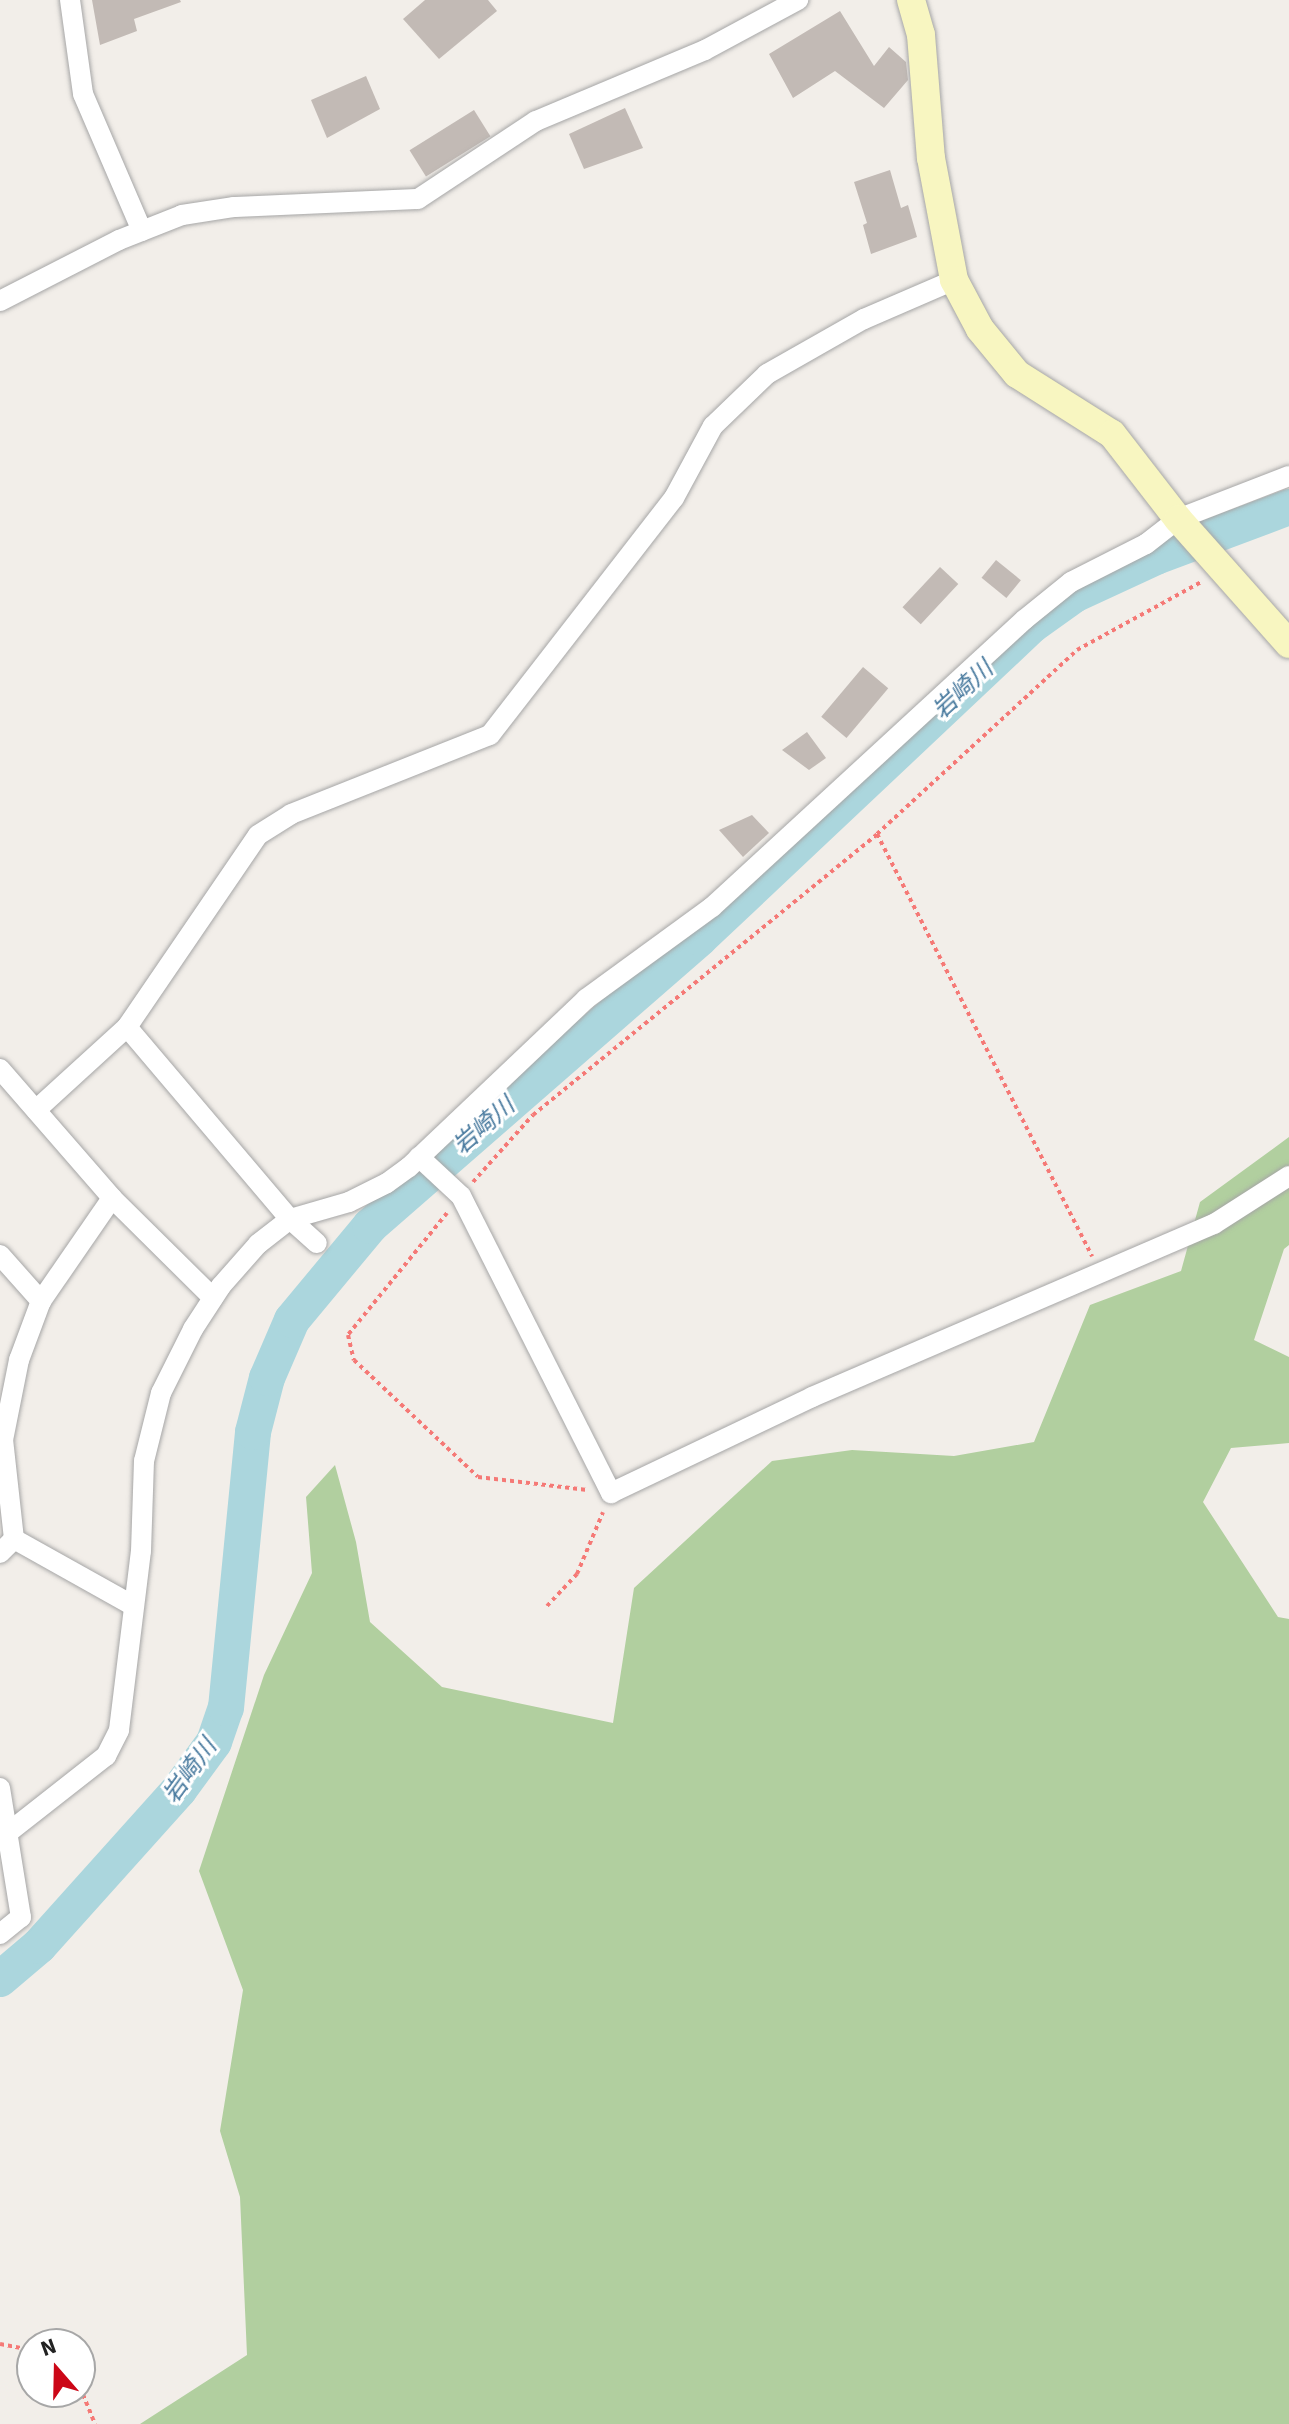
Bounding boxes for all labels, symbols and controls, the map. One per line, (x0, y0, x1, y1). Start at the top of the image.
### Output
water label: 岩崎川 (927, 655, 999, 725)
water label: 岩崎川 (447, 1092, 521, 1160)
water label: 岩崎川 (157, 1733, 223, 1809)
north arrow (16, 2328, 96, 2408)
text: N (36, 2330, 61, 2365)

